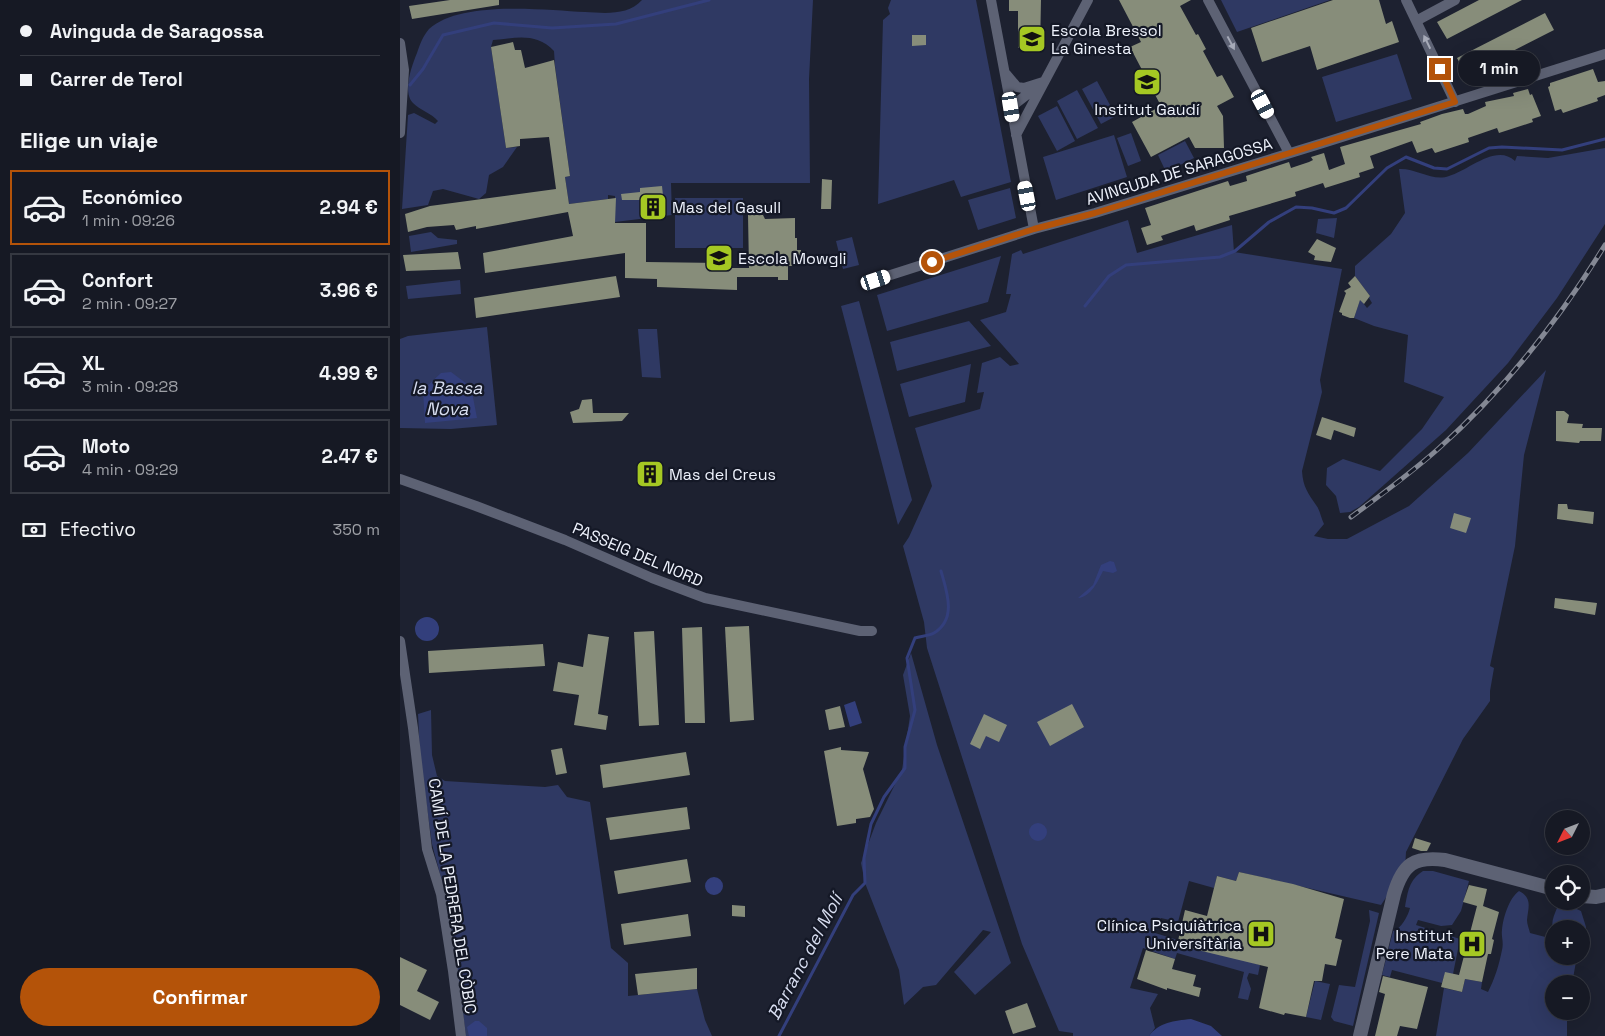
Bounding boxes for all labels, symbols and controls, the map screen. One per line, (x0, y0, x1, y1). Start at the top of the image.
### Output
text: Avinguda de Saragossa (50, 19, 264, 44)
place label: Escola Bressol La Ginesta (1051, 20, 1162, 59)
school or university icon: Escola Bressol La Ginesta (1017, 24, 1047, 54)
one-way arrow (1422, 35, 1430, 49)
one-way arrow (1227, 36, 1235, 50)
callout: 1 min (1458, 52, 1540, 86)
route end (1429, 58, 1451, 80)
text: 1 min (1479, 58, 1519, 79)
text: Carrer de Terol (50, 67, 183, 92)
school or university icon: Institut Gaudí (1132, 67, 1162, 97)
car (1249, 87, 1276, 121)
car (1001, 91, 1020, 123)
place label: Institut Gaudí (1094, 99, 1200, 120)
text: Elige un viaje (20, 126, 158, 154)
street label: AVINGUDA DE SARAGOSSA (1083, 133, 1275, 210)
car (1016, 180, 1037, 212)
icon: car (22, 185, 67, 230)
text: Económico (82, 185, 183, 210)
building icon: Mas del Gasull (638, 192, 668, 222)
text: 2.94 € (320, 195, 378, 220)
place label: Mas del Gasull (672, 197, 781, 218)
text: 1 min · 09:26 (82, 210, 175, 231)
school or university icon: Escola Mowgli (704, 243, 734, 273)
place label: Escola Mowgli (738, 248, 846, 269)
route start (921, 251, 943, 273)
icon: car (22, 268, 67, 313)
text: Confort (82, 268, 153, 293)
car (859, 268, 892, 292)
text: 3.96 € (320, 278, 378, 303)
text: 2 min · 09:27 (82, 293, 177, 314)
icon: car (22, 351, 67, 396)
text: XL (82, 351, 105, 376)
text: 4.99 € (319, 361, 378, 386)
text: 3 min · 09:28 (82, 376, 178, 397)
water label: la Bassa Nova (412, 376, 483, 420)
icon: car (22, 434, 67, 479)
text: Moto (82, 434, 130, 459)
text: 2.47 € (322, 444, 378, 469)
text: 4 min · 09:29 (82, 459, 178, 480)
building icon: Mas del Creus (635, 459, 665, 489)
place label: Mas del Creus (669, 464, 776, 485)
icon: cash (20, 516, 48, 544)
text: Efectivo (60, 517, 136, 542)
street label: PASSEIG DEL NORD (569, 517, 706, 591)
text: 350 m (333, 519, 380, 540)
street label: CAMÍ DE LA PEDRERA DEL CÒBIC (423, 777, 482, 1015)
north arrow (1545, 810, 1590, 855)
map controls (1545, 810, 1590, 1020)
button: locate (1545, 865, 1590, 910)
water label: Barranc del Molí (762, 887, 849, 1024)
place label: Clínica Psiquiàtrica Universitària (1097, 915, 1242, 954)
hospital icon: Clínica Psiquiàtrica Universitària (1246, 919, 1276, 949)
button: + (1545, 920, 1590, 965)
place label: Institut Pere Mata (1376, 925, 1453, 964)
hospital icon: Institut Pere Mata (1457, 929, 1487, 959)
button: Confirmar (20, 968, 380, 1026)
button: − (1545, 975, 1590, 1020)

